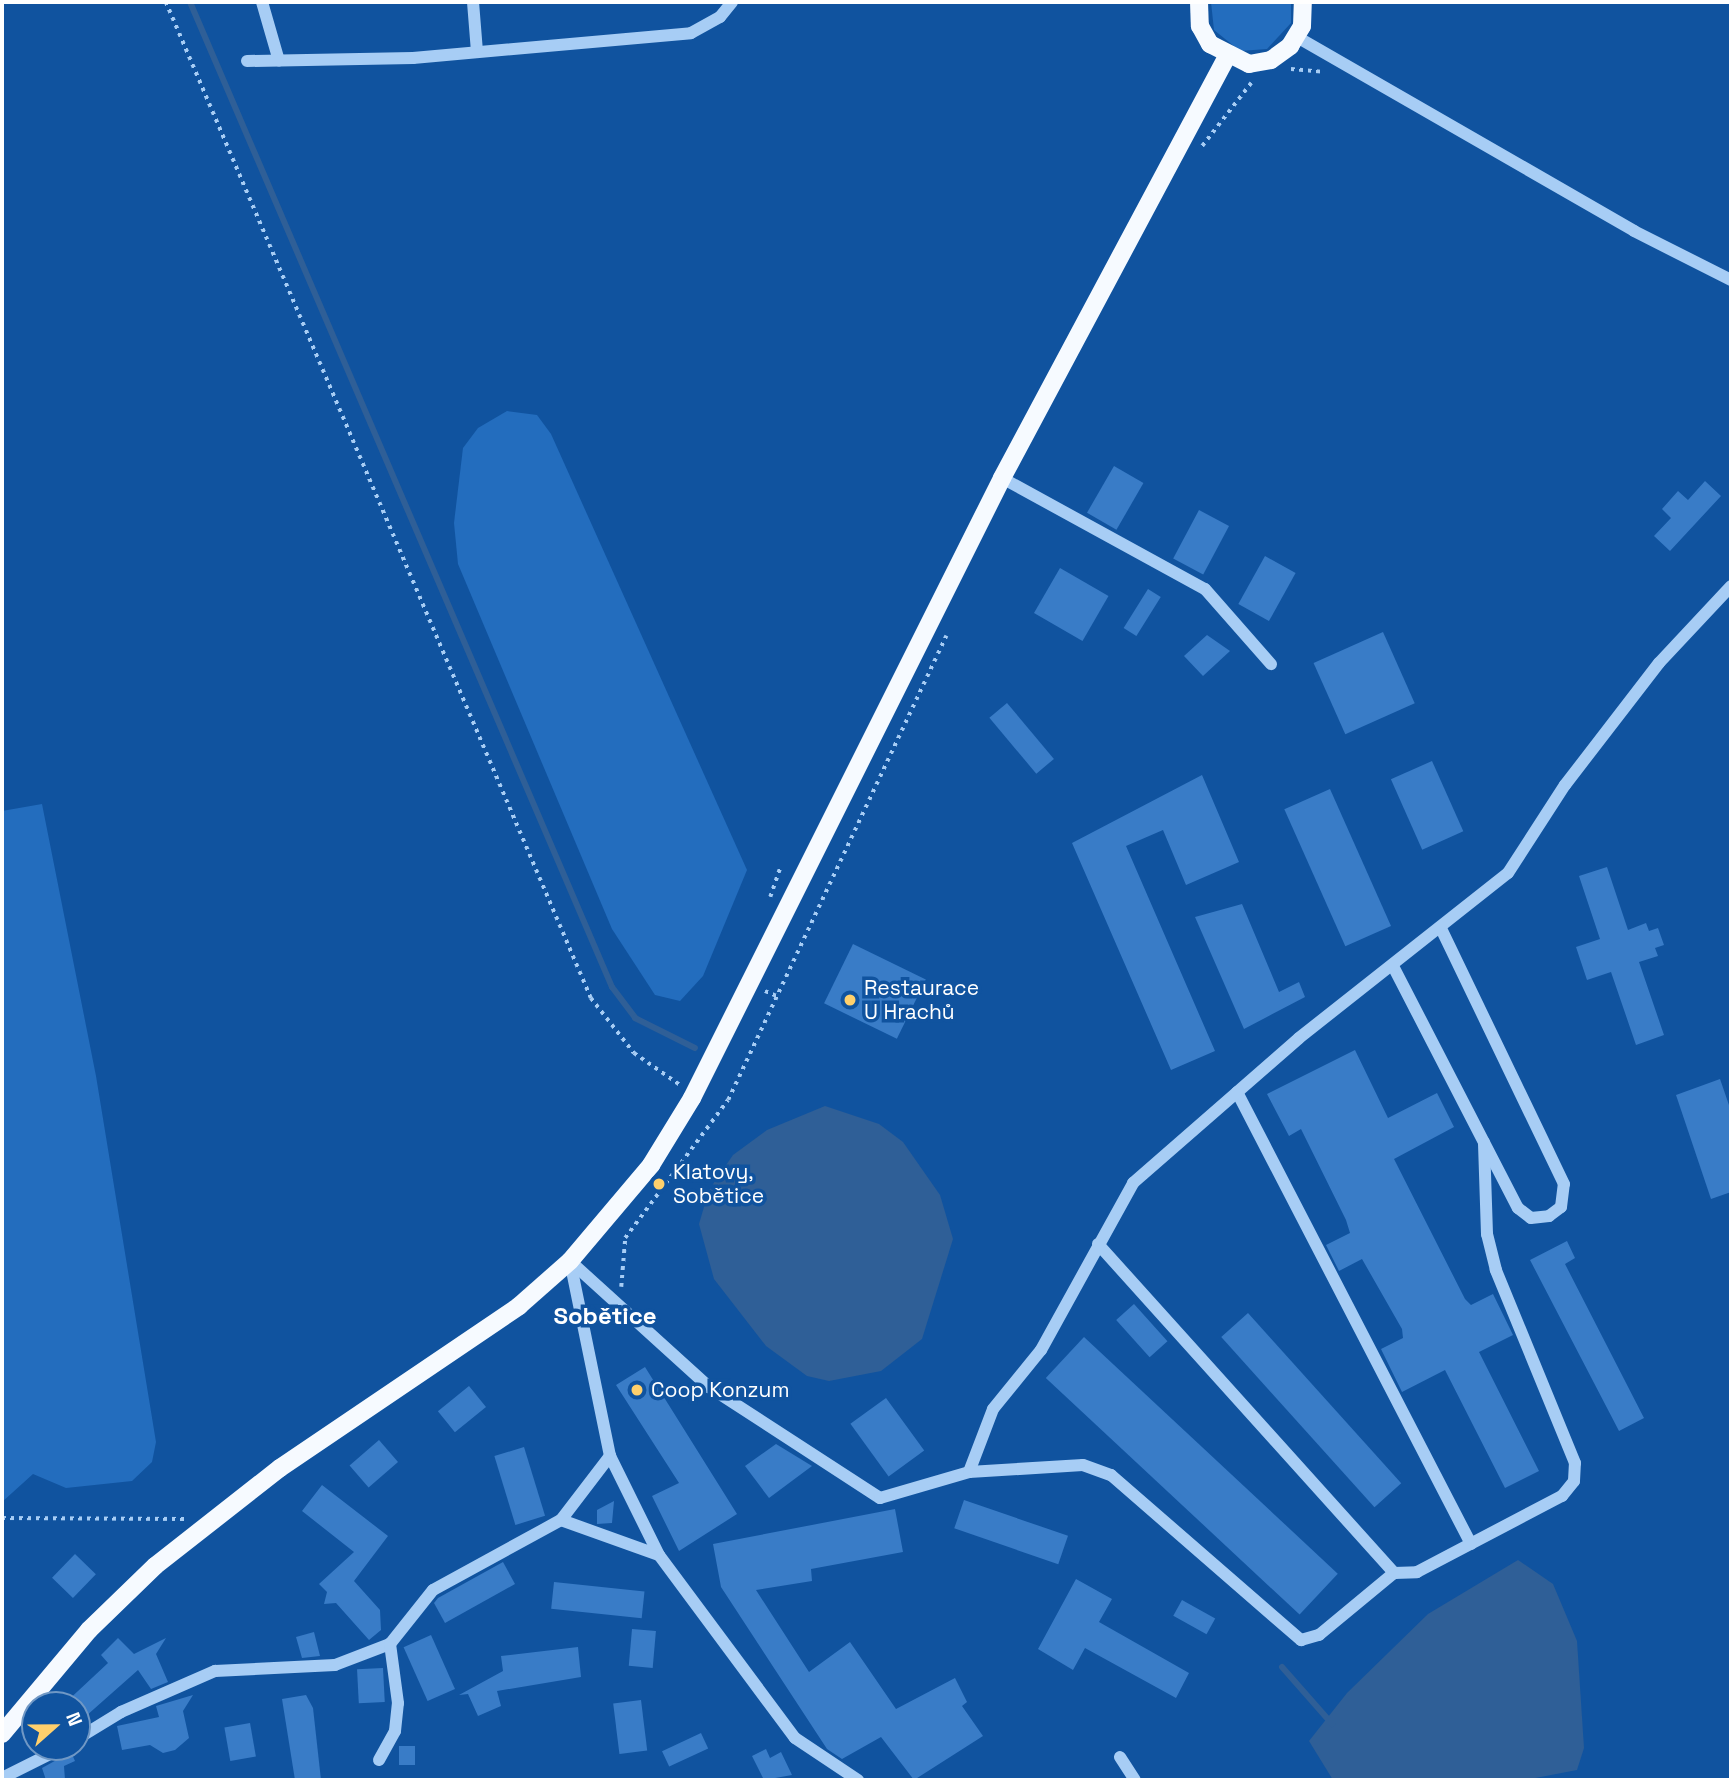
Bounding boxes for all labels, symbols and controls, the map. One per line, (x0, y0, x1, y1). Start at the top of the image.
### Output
place label: Restaurace U Hrachů (864, 975, 979, 1025)
marker: Restaurace U Hrachů (842, 992, 858, 1008)
place label: Klatovy, Sobětice (673, 1159, 764, 1209)
marker: Klatovy, Sobětice (651, 1176, 667, 1192)
district label: Sobětice (553, 1302, 657, 1330)
place label: Coop Konzum (651, 1377, 789, 1403)
marker: Coop Konzum (629, 1382, 645, 1398)
north arrow (21, 1691, 91, 1761)
text: N (60, 1709, 88, 1729)

